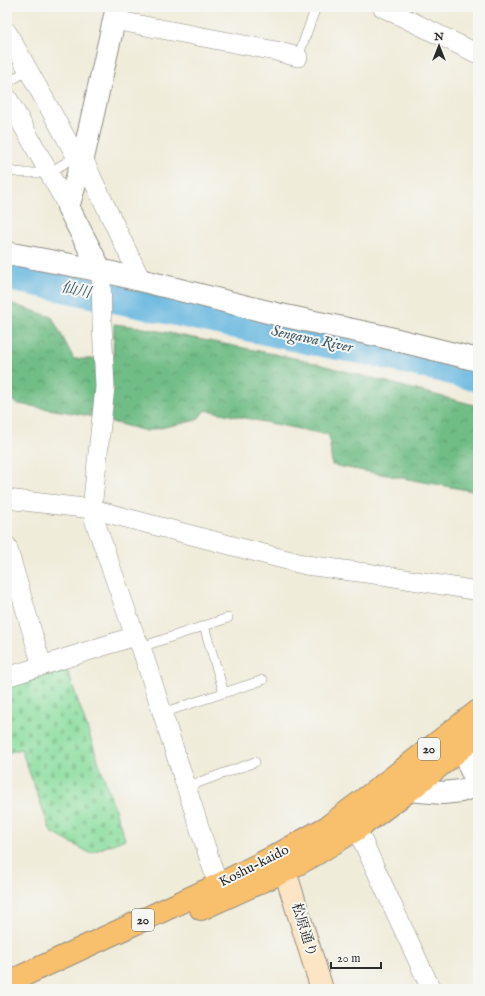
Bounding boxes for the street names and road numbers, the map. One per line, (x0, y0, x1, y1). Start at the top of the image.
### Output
road number: 20 (418, 738, 440, 760)
street label: Koshu-kaido (216, 841, 292, 891)
street label: 松原通り (287, 901, 321, 959)
road number: 20 (132, 909, 154, 931)

